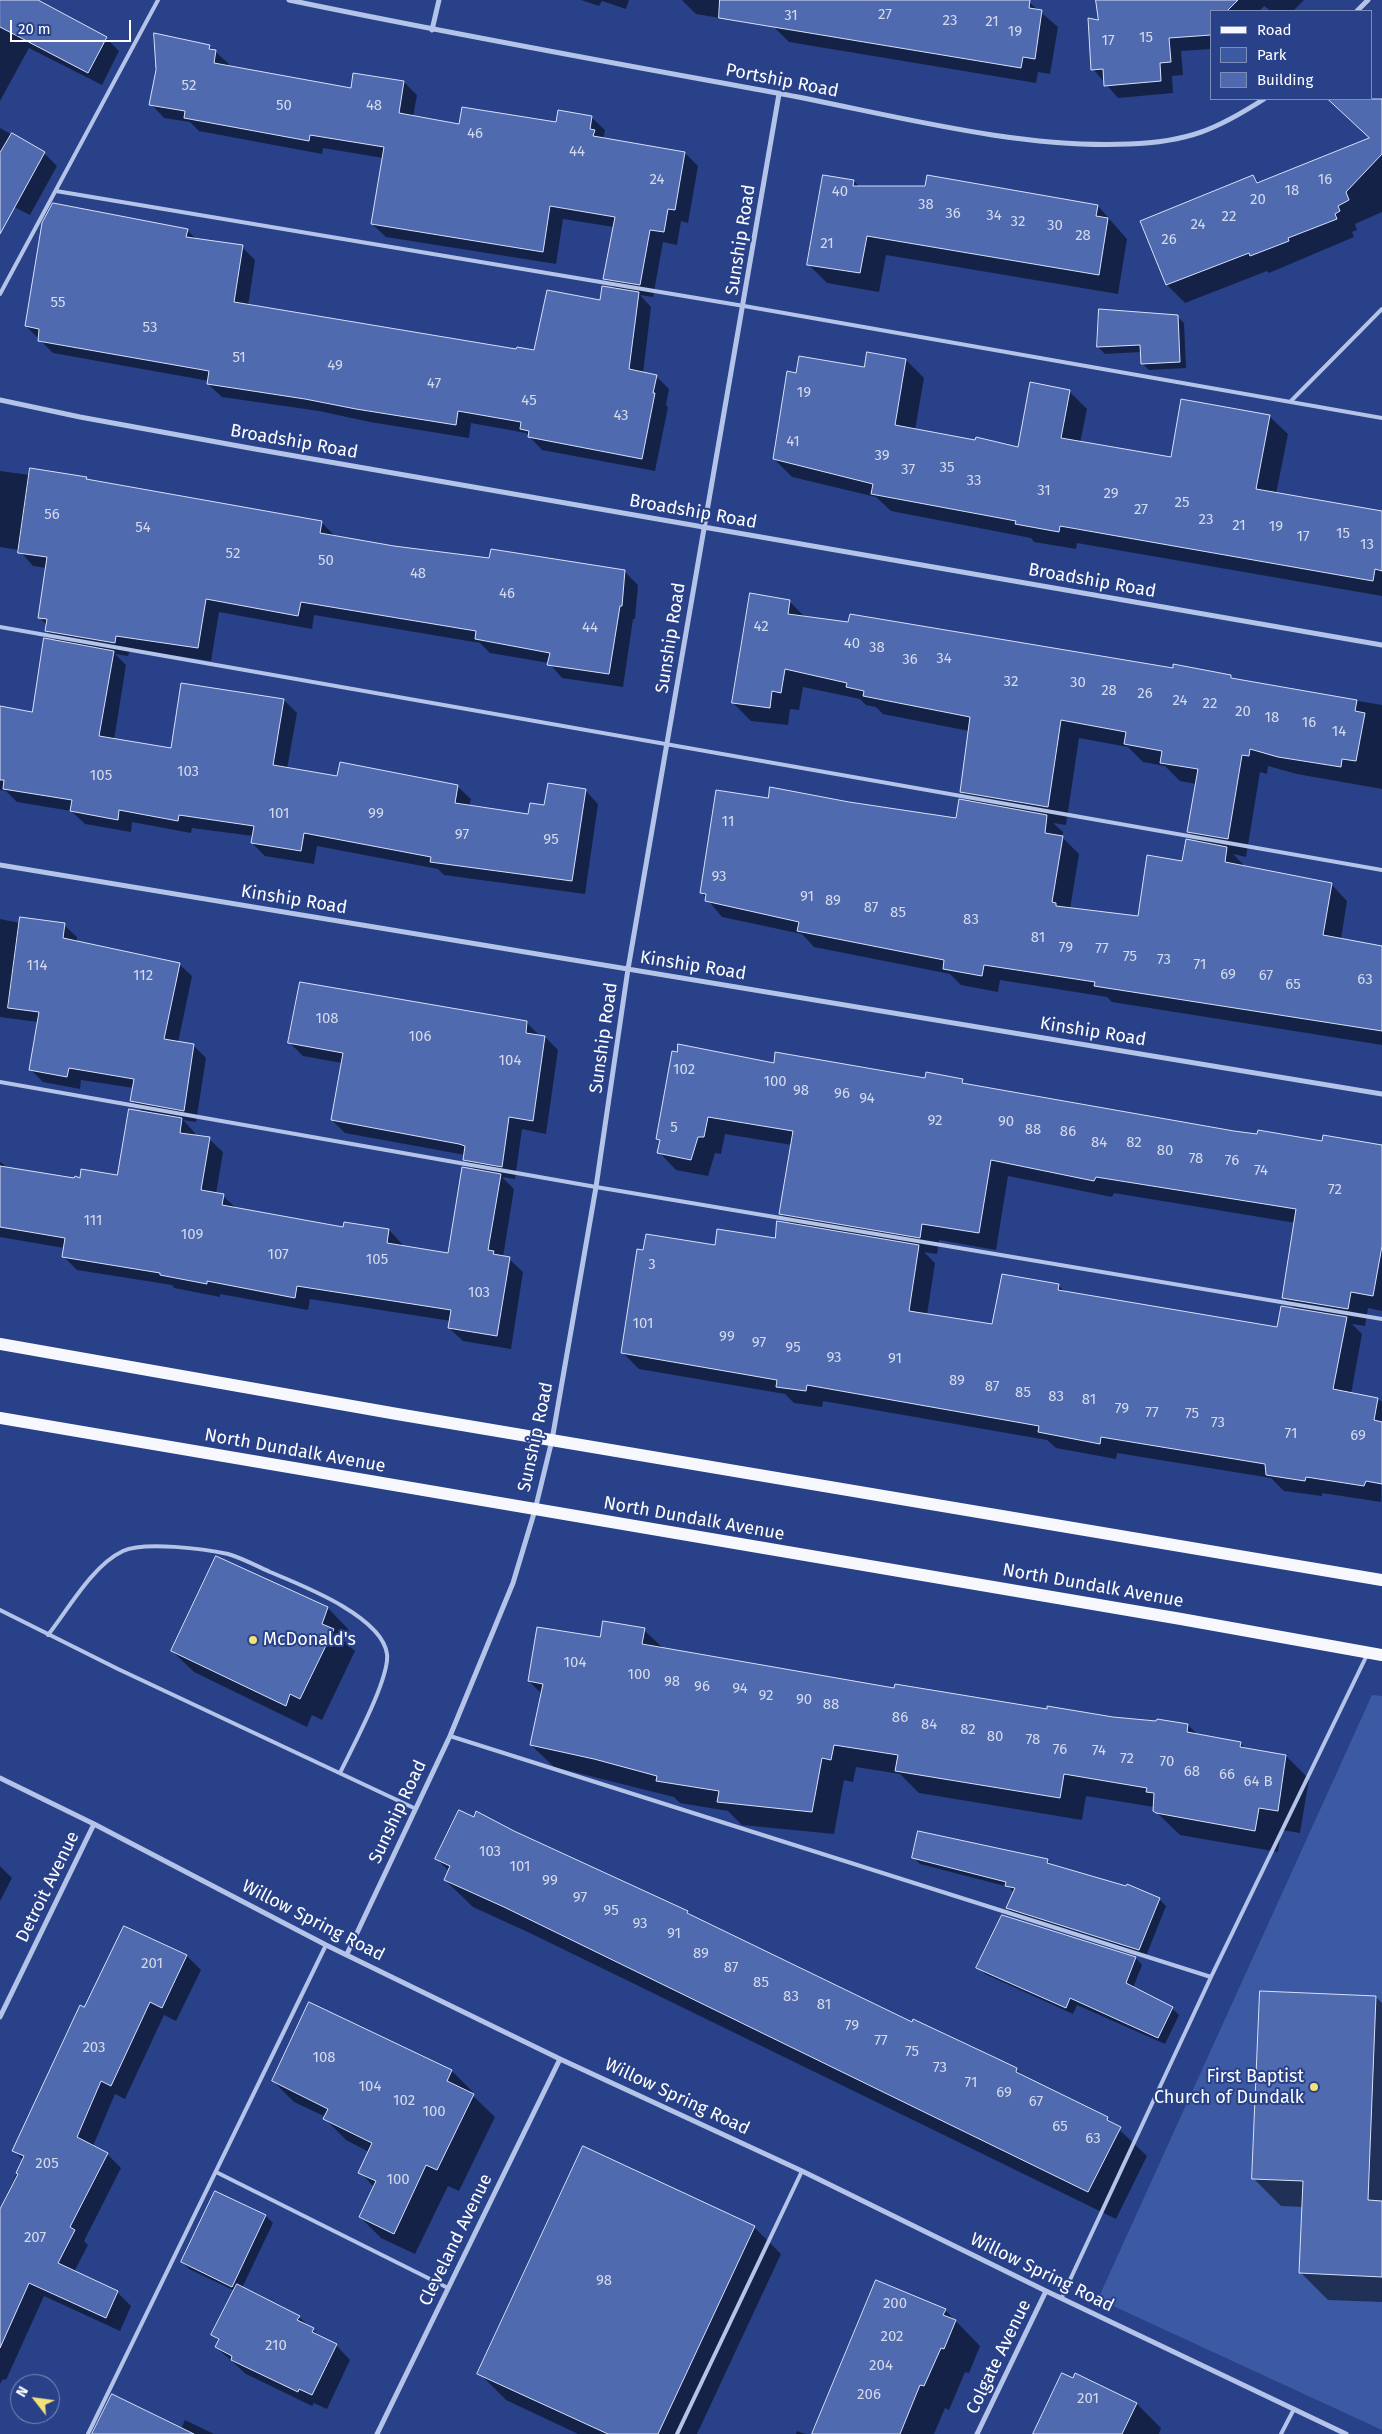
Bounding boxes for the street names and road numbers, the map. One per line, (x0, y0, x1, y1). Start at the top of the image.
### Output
street label: Portship Road (724, 59, 840, 103)
street label: Sunship Road (722, 183, 760, 297)
street label: Broadship Road (228, 420, 360, 464)
street label: Broadship Road (627, 490, 759, 534)
street label: Broadship Road (1026, 559, 1158, 603)
street label: Sunship Road (652, 581, 690, 695)
street label: Kinship Road (239, 881, 349, 919)
street label: Kinship Road (638, 947, 748, 985)
street label: Sunship Road (586, 981, 622, 1095)
street label: Kinship Road (1038, 1013, 1148, 1051)
street label: Sunship Road (514, 1380, 558, 1494)
street label: North Dundalk Avenue (203, 1424, 387, 1478)
street label: North Dundalk Avenue (602, 1492, 786, 1546)
street label: North Dundalk Avenue (1001, 1559, 1185, 1613)
street label: Sunship Road (365, 1757, 431, 1867)
street label: Detroit Avenue (12, 1828, 84, 1946)
street label: Willow Spring Road (238, 1876, 388, 1966)
street label: Willow Spring Road (601, 2054, 753, 2140)
street label: Cleveland Avenue (415, 2170, 497, 2310)
street label: Willow Spring Road (967, 2229, 1117, 2317)
street label: Colgate Avenue (962, 2296, 1036, 2418)

